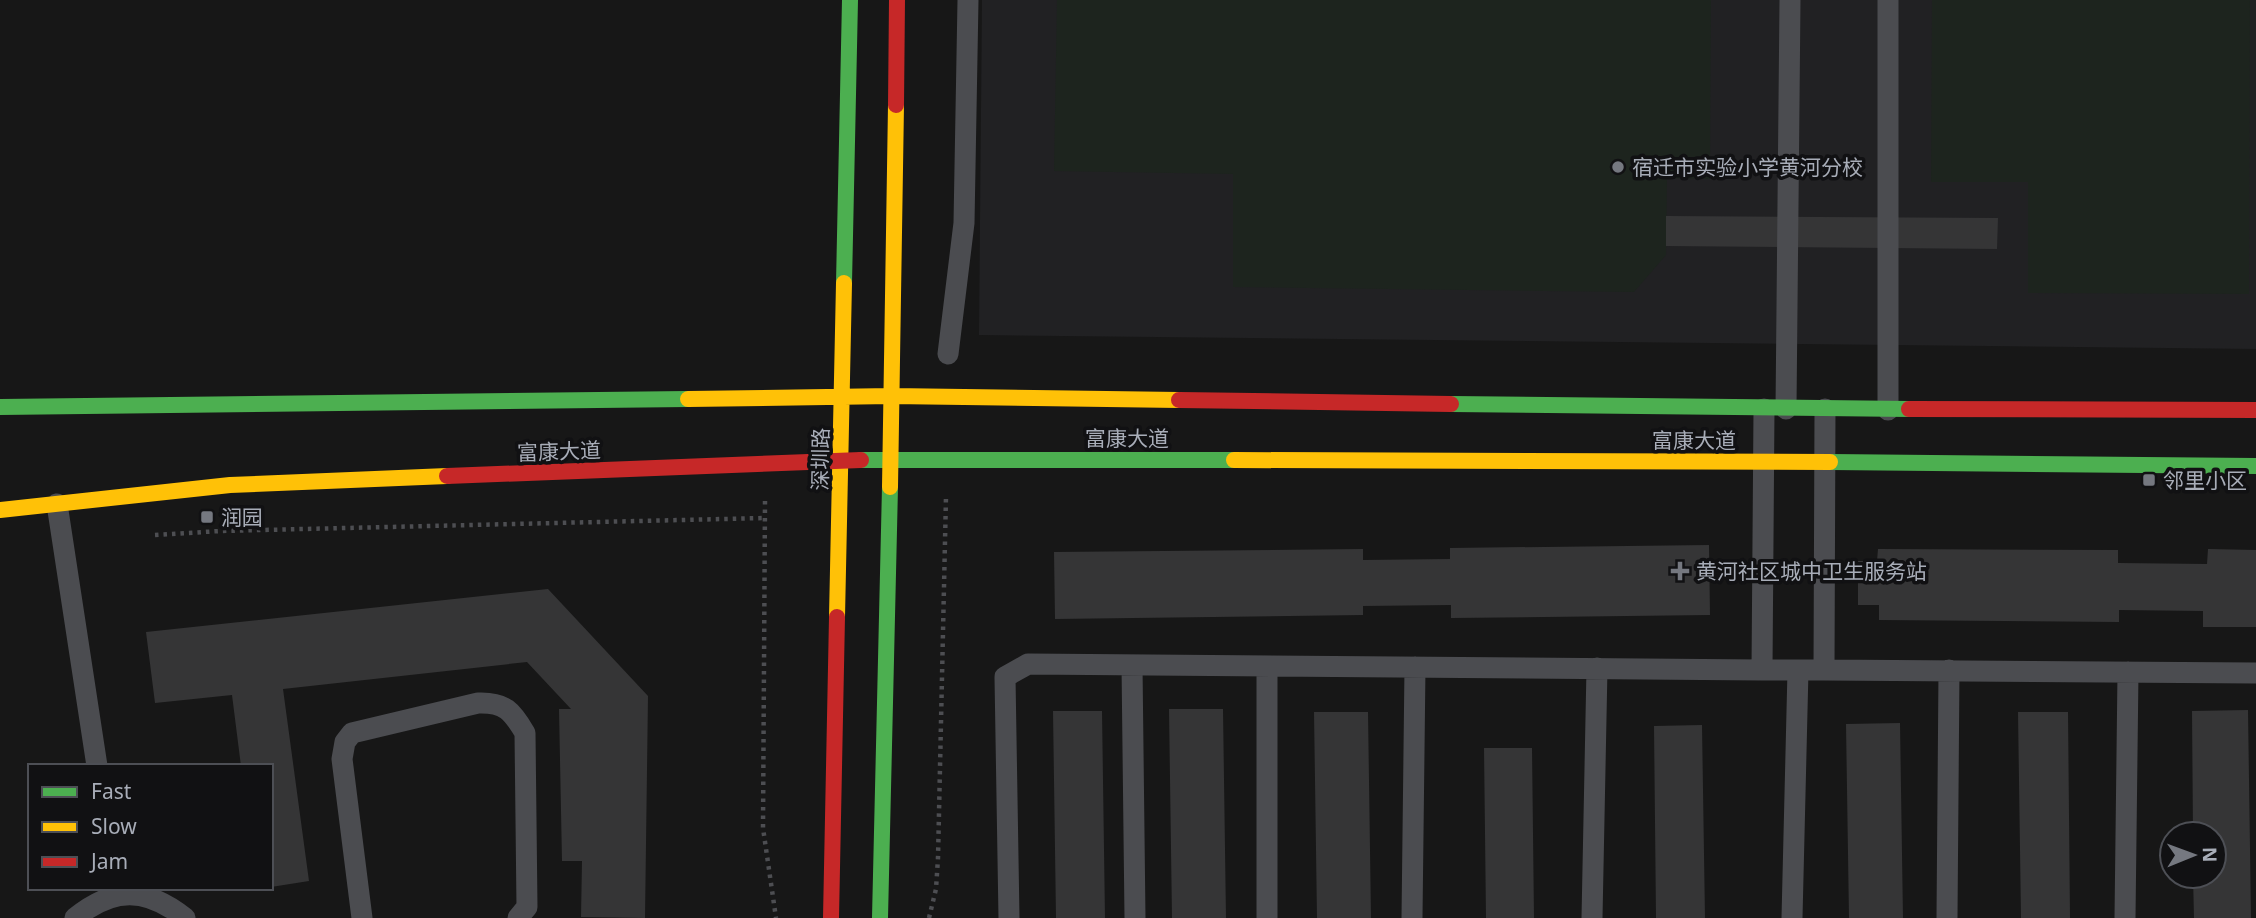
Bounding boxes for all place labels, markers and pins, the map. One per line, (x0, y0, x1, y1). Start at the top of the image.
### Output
place label: 宿迁市实验小学黄河分校 (1632, 153, 1863, 181)
marker: 宿迁市实验小学黄河分校 (1610, 159, 1626, 175)
place label: 邻里小区 (2163, 466, 2247, 494)
marker: 邻里小区 (2141, 472, 2157, 488)
place label: 润园 (221, 503, 263, 531)
marker: 润园 (199, 509, 215, 525)
place label: 黄河社区城中卫生服务站 (1696, 557, 1927, 585)
marker: 黄河社区城中卫生服务站 (1670, 561, 1690, 581)

